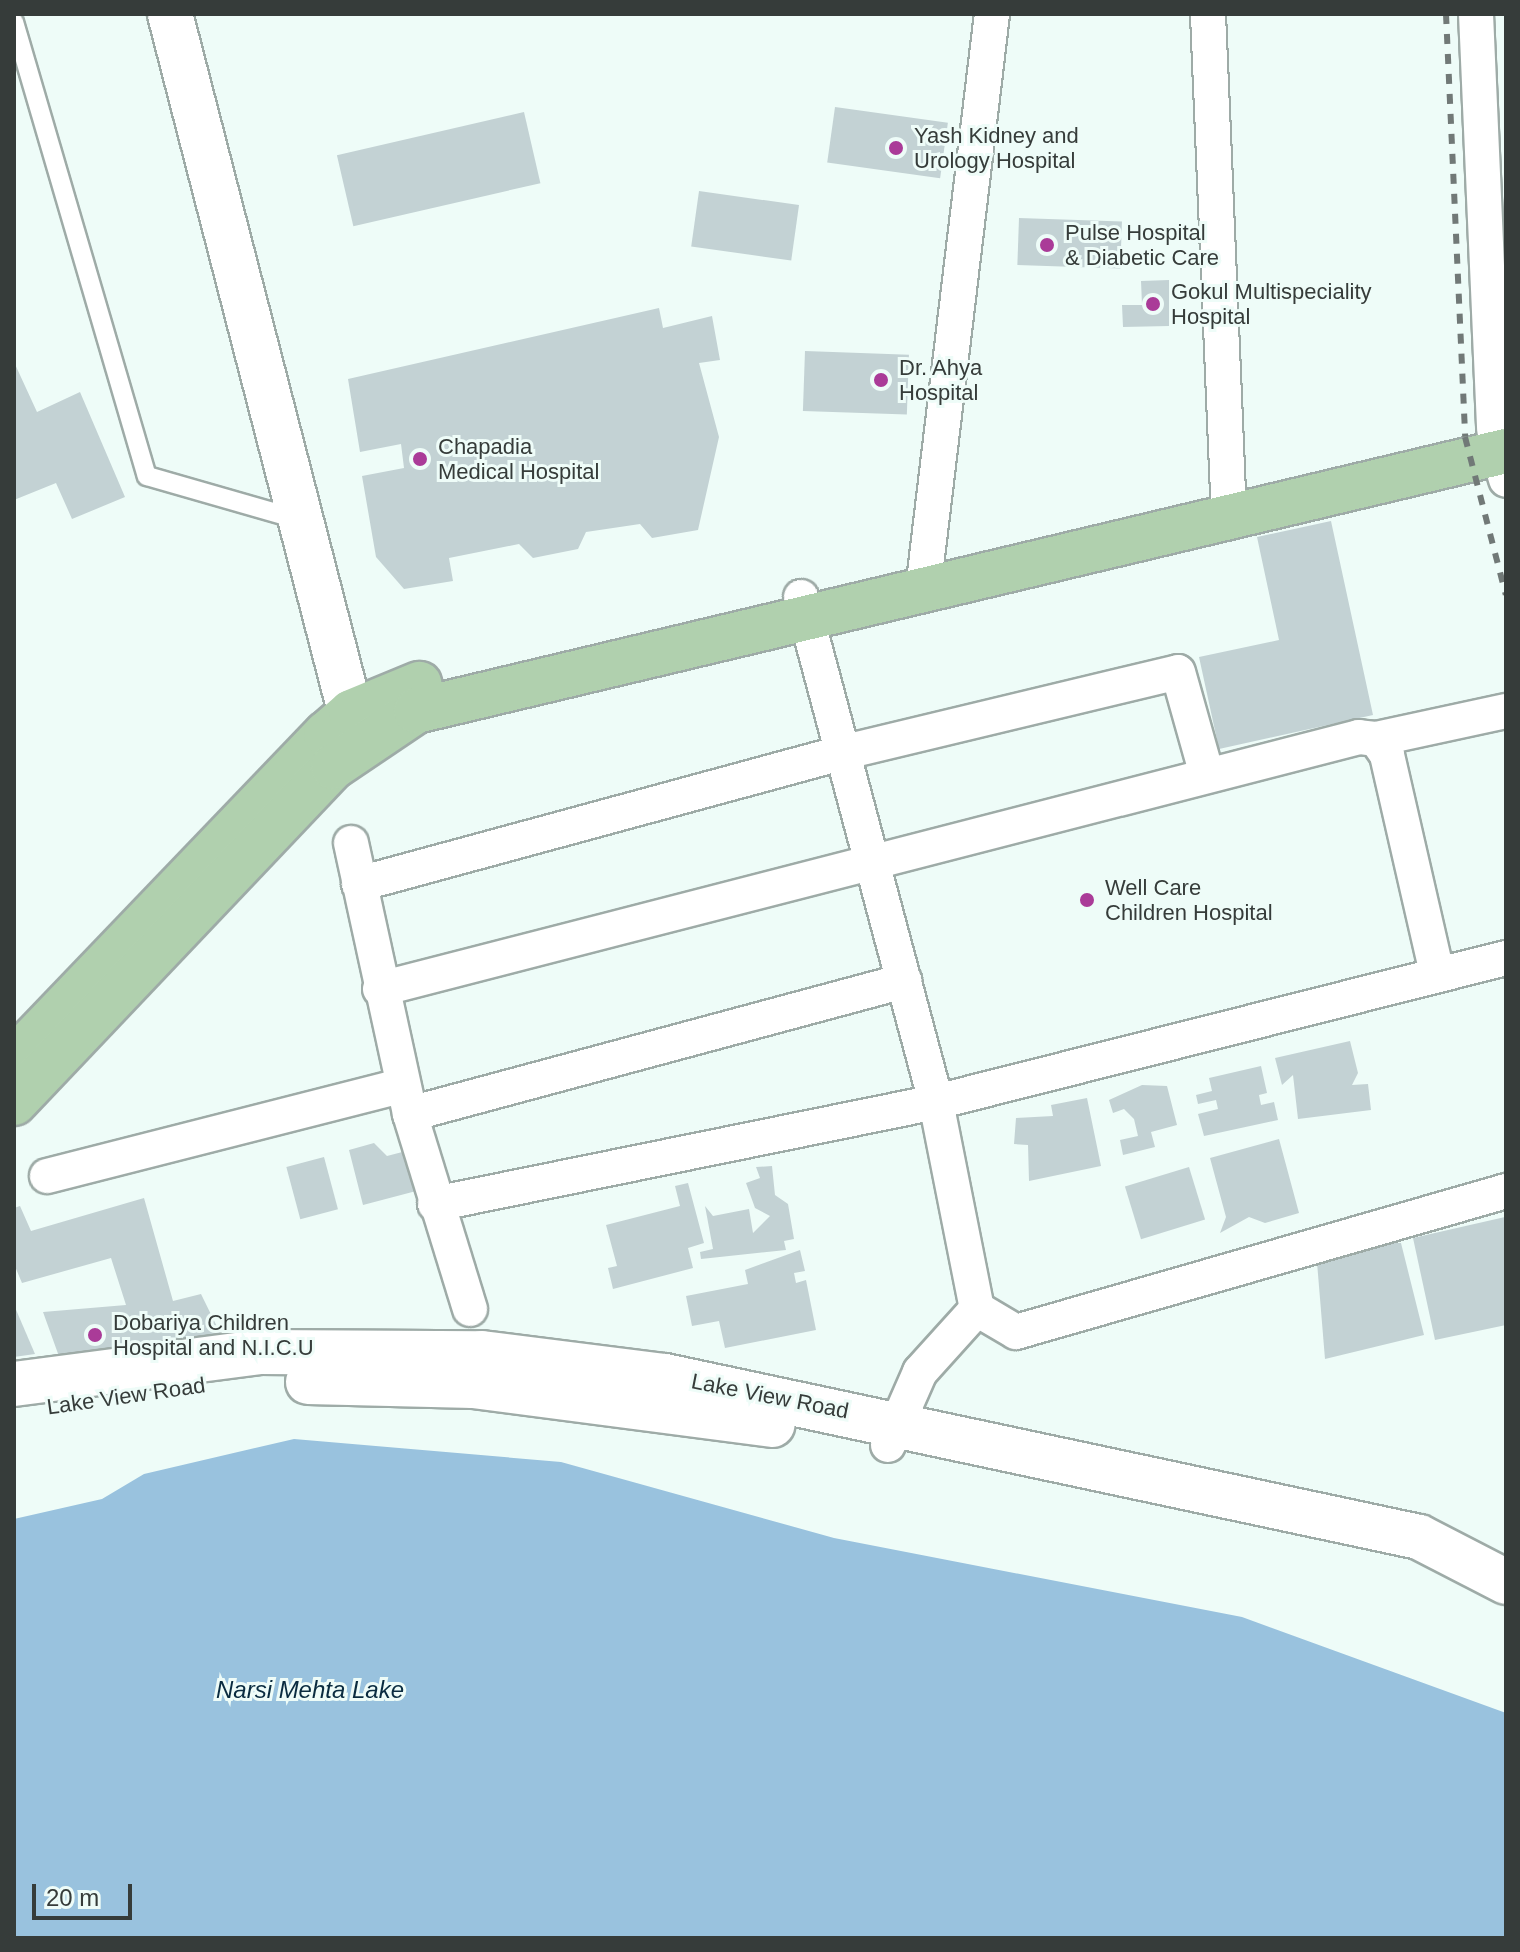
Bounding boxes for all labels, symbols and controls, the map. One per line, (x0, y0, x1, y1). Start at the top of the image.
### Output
place label: Yash Kidney and Urology Hospital (914, 122, 1079, 174)
marker: Yash Kidney and Urology Hospital (885, 137, 907, 159)
place label: Pulse Hospital & Diabetic Care (1065, 219, 1219, 270)
marker: Pulse Hospital & Diabetic Care (1036, 234, 1058, 256)
place label: Gokul Multispeciality Hospital (1171, 278, 1372, 330)
marker: Gokul Multispeciality Hospital (1142, 293, 1164, 315)
place label: Dr. Ahya Hospital (899, 354, 983, 406)
marker: Dr. Ahya Hospital (870, 369, 892, 391)
place label: Chapadia Medical Hospital (438, 433, 599, 484)
marker: Chapadia Medical Hospital (409, 448, 431, 470)
place label: Well Care Children Hospital (1105, 874, 1273, 926)
marker: Well Care Children Hospital (1076, 889, 1098, 911)
place label: Dobariya Children Hospital and N.I.C.U (113, 1309, 314, 1360)
marker: Dobariya Children Hospital and N.I.C.U (84, 1324, 106, 1346)
street label: Lake View Road (689, 1368, 851, 1424)
street label: Lake View Road (45, 1372, 207, 1420)
water label: Narsi Mehta Lake (216, 1676, 404, 1704)
scale bar (36, 1868, 136, 1918)
text: 20 m (46, 1884, 99, 1911)

